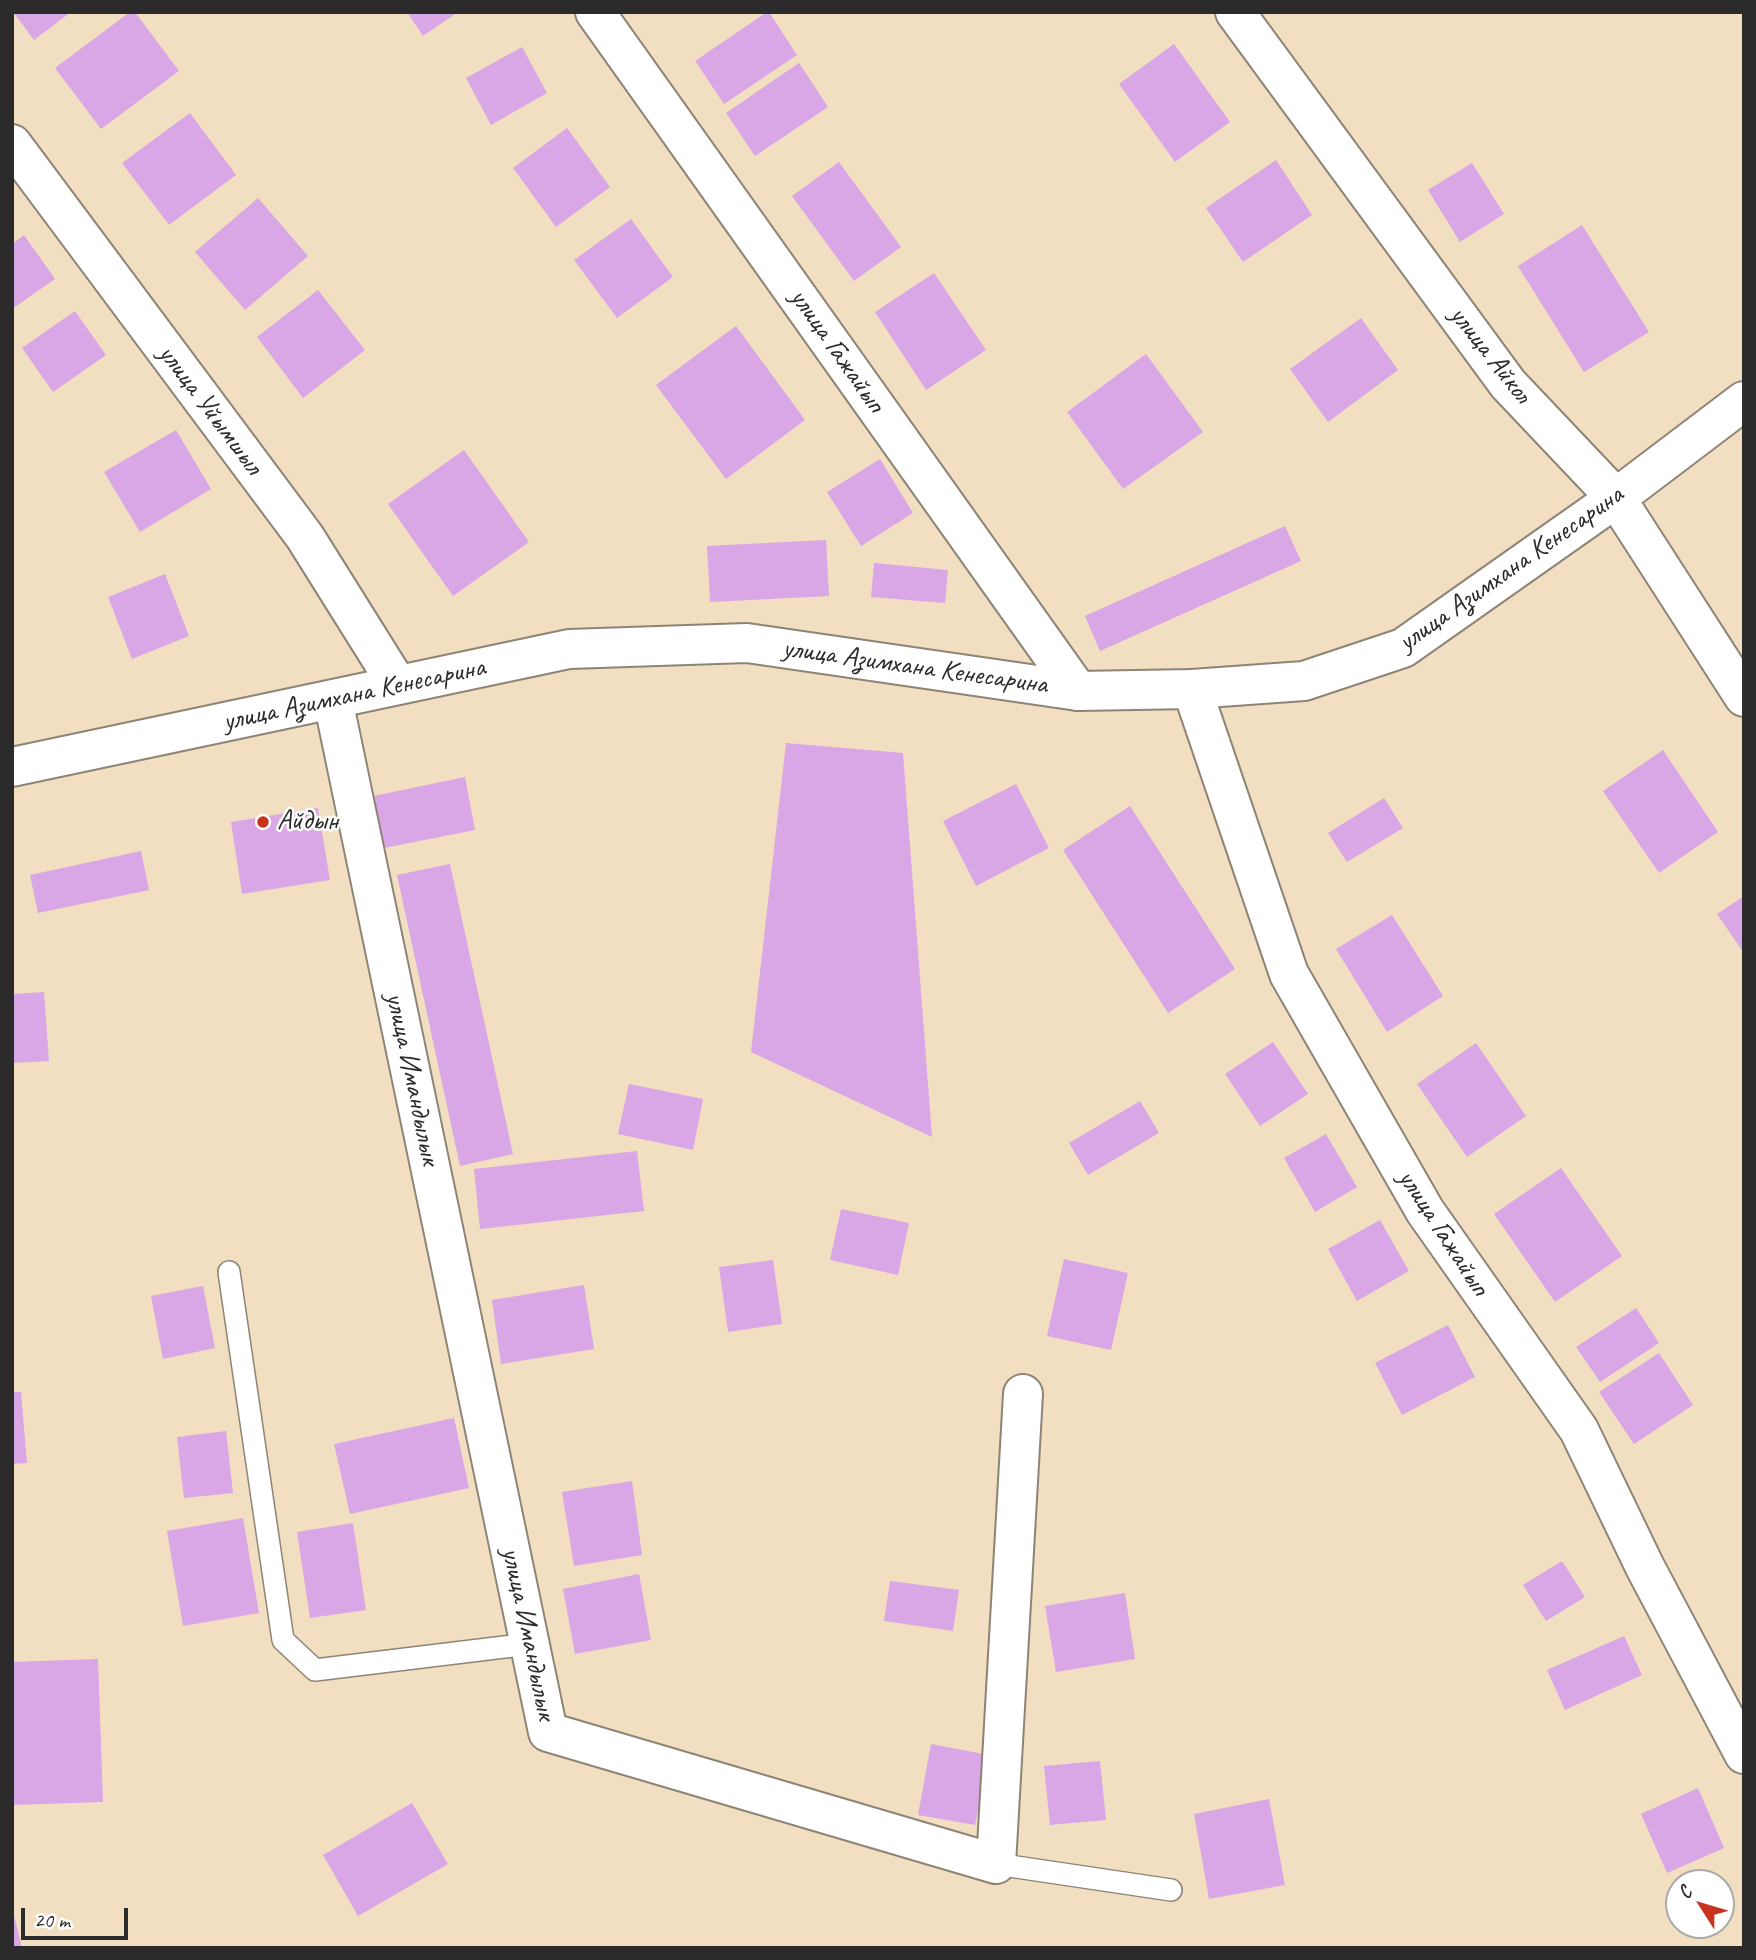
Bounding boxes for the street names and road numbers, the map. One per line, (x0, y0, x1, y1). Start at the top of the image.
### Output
street label: улица Гажайып (782, 283, 892, 419)
street label: улица Айкол (1442, 300, 1538, 410)
street label: улица Уйымшыл (150, 338, 270, 482)
street label: улица Азимхана Кенесарина (1392, 479, 1630, 659)
street label: улица Азимхана Кенесарина (780, 632, 1050, 702)
street label: улица Азимхана Кенесарина (220, 651, 488, 739)
street label: улица Имандылык (377, 990, 447, 1168)
street label: улица Гажайып (1390, 1164, 1496, 1302)
street label: улица Имандылык (493, 1545, 563, 1723)

